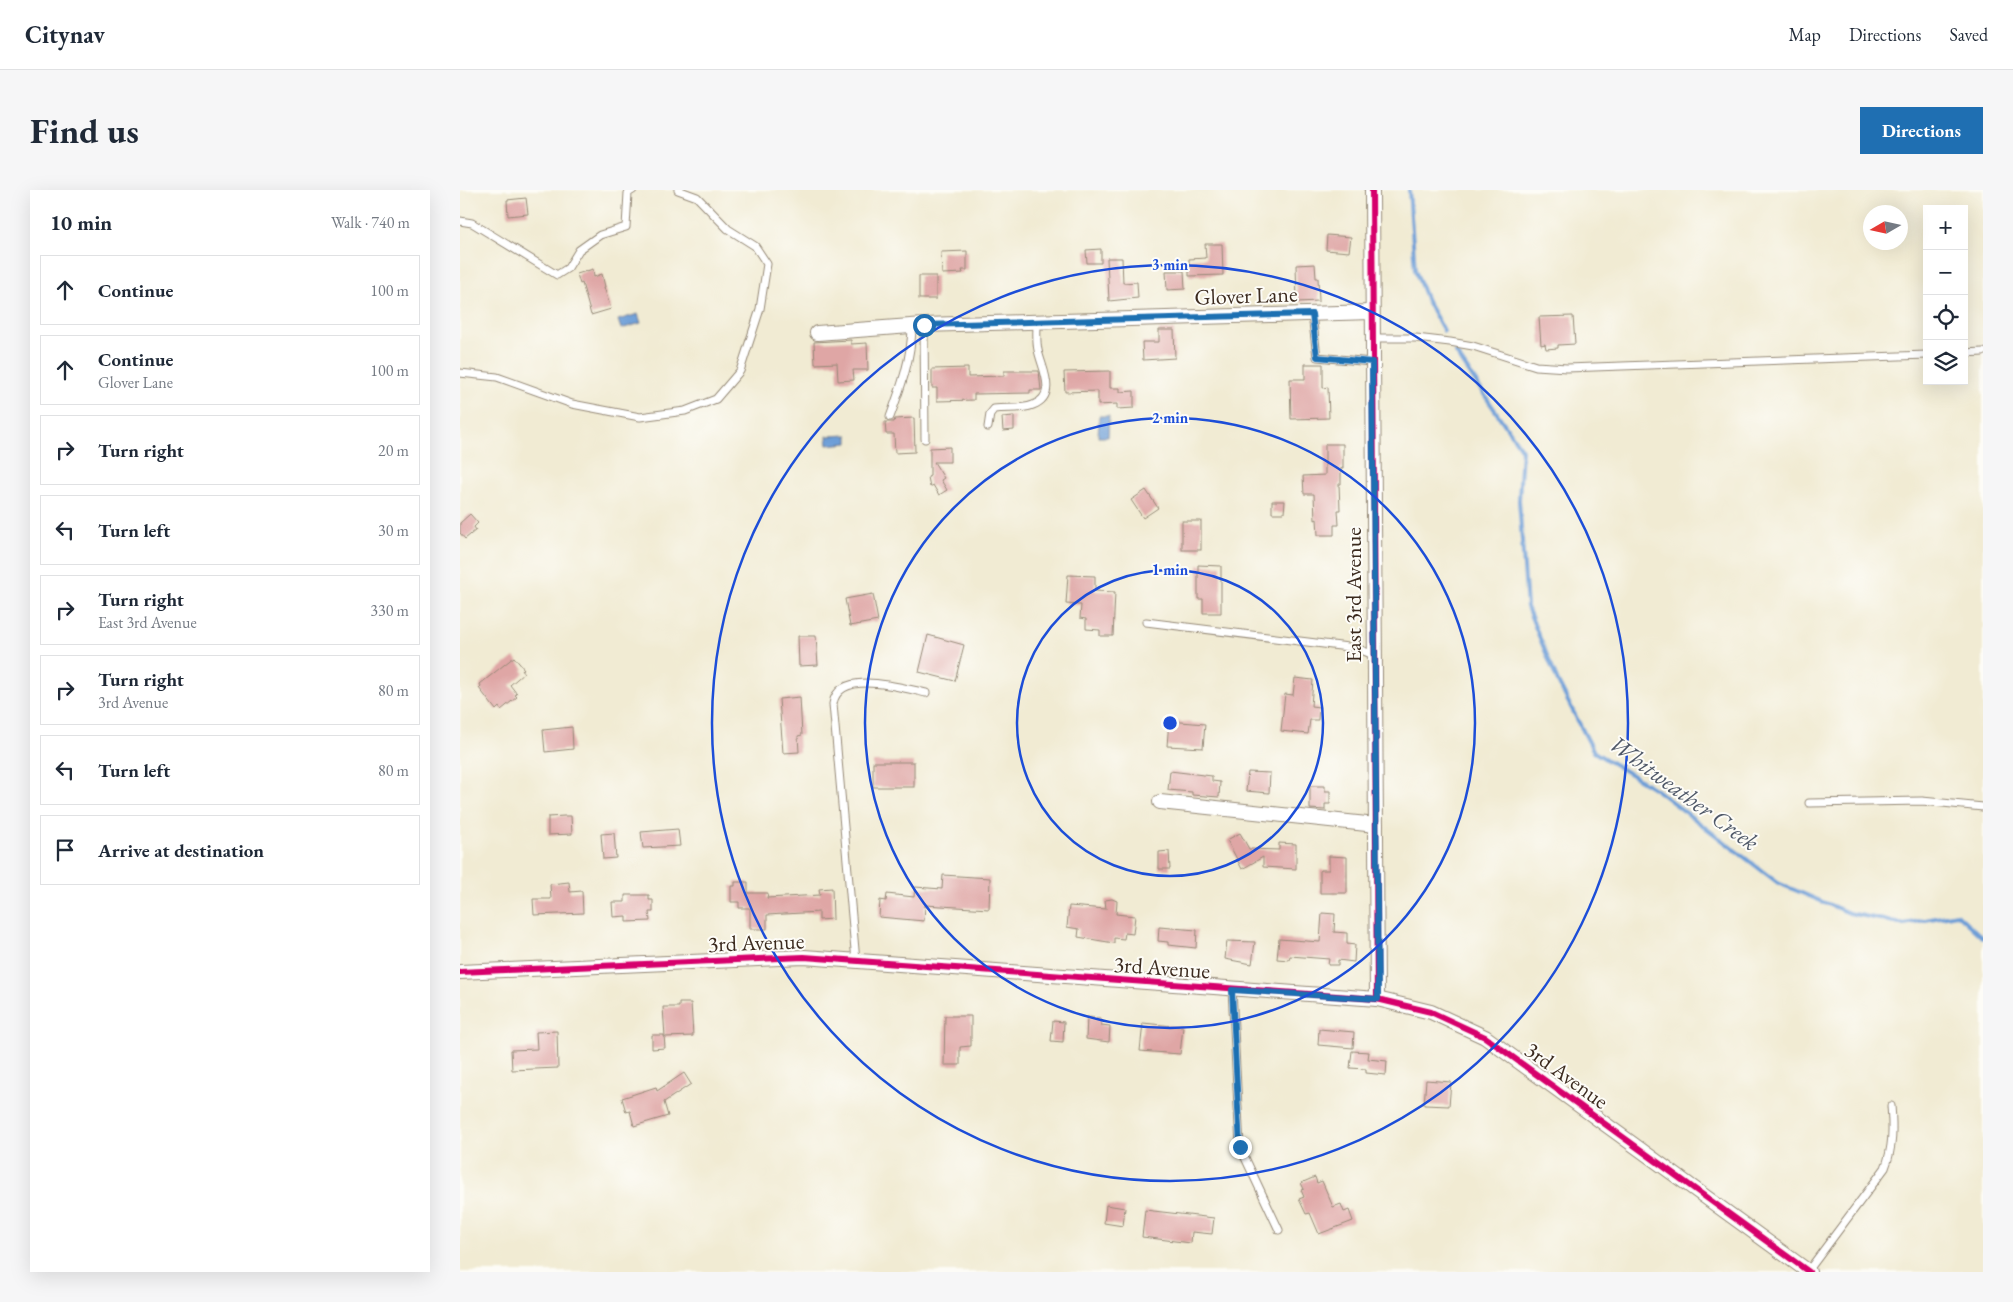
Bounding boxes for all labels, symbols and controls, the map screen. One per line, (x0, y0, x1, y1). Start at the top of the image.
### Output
text: Citynav (25, 19, 105, 50)
text: Map (1789, 23, 1821, 46)
text: Directions (1849, 23, 1921, 46)
text: Saved (1949, 23, 1988, 46)
button: Directions (1860, 107, 1983, 154)
text: Find us (30, 108, 139, 153)
north arrow (1863, 205, 1908, 250)
map controls (1923, 205, 1968, 385)
button: + (1923, 205, 1968, 250)
text: 10 min (50, 209, 112, 236)
text: Walk · 740 m (331, 212, 410, 233)
button: − (1923, 250, 1968, 295)
text: 3 min (1152, 255, 1189, 274)
icon: ahead (51, 276, 79, 304)
text: Continue (98, 278, 173, 303)
street label: Glover Lane (1194, 279, 1298, 312)
text: 100 m (370, 280, 409, 301)
button: locate (1923, 295, 1968, 340)
route start (913, 314, 936, 337)
button: layers (1923, 340, 1968, 385)
text: Continue (98, 347, 173, 372)
icon: ahead (51, 356, 79, 384)
text: 100 m (370, 360, 409, 381)
text: Glover Lane (98, 372, 173, 393)
text: 2 min (1152, 408, 1189, 427)
icon: right (51, 436, 79, 464)
text: Turn right (98, 438, 184, 463)
text: 20 m (378, 440, 409, 461)
icon: left (51, 516, 79, 544)
text: Turn left (98, 518, 170, 543)
text: 30 m (378, 520, 409, 541)
street label: East 3rd Avenue (1339, 527, 1368, 663)
text: 1 min (1152, 560, 1189, 579)
text: Turn right (98, 587, 184, 612)
icon: right (51, 596, 79, 624)
text: 330 m (370, 600, 409, 621)
text: East 3rd Avenue (98, 612, 197, 633)
text: Turn right (98, 667, 184, 692)
icon: right (51, 676, 79, 704)
text: 80 m (378, 680, 409, 701)
text: 3rd Avenue (98, 692, 168, 713)
centre of rings (1161, 714, 1179, 732)
water label: Whitweather Creek (1603, 728, 1765, 857)
icon: left (51, 756, 79, 784)
text: Turn left (98, 758, 170, 783)
text: 80 m (378, 760, 409, 781)
icon: arrive (51, 836, 79, 864)
text: Arrive at destination (98, 838, 264, 863)
street label: 3rd Avenue (707, 926, 805, 959)
street label: 3rd Avenue (1113, 950, 1212, 985)
street label: 3rd Avenue (1519, 1035, 1615, 1116)
route end (1229, 1136, 1252, 1159)

